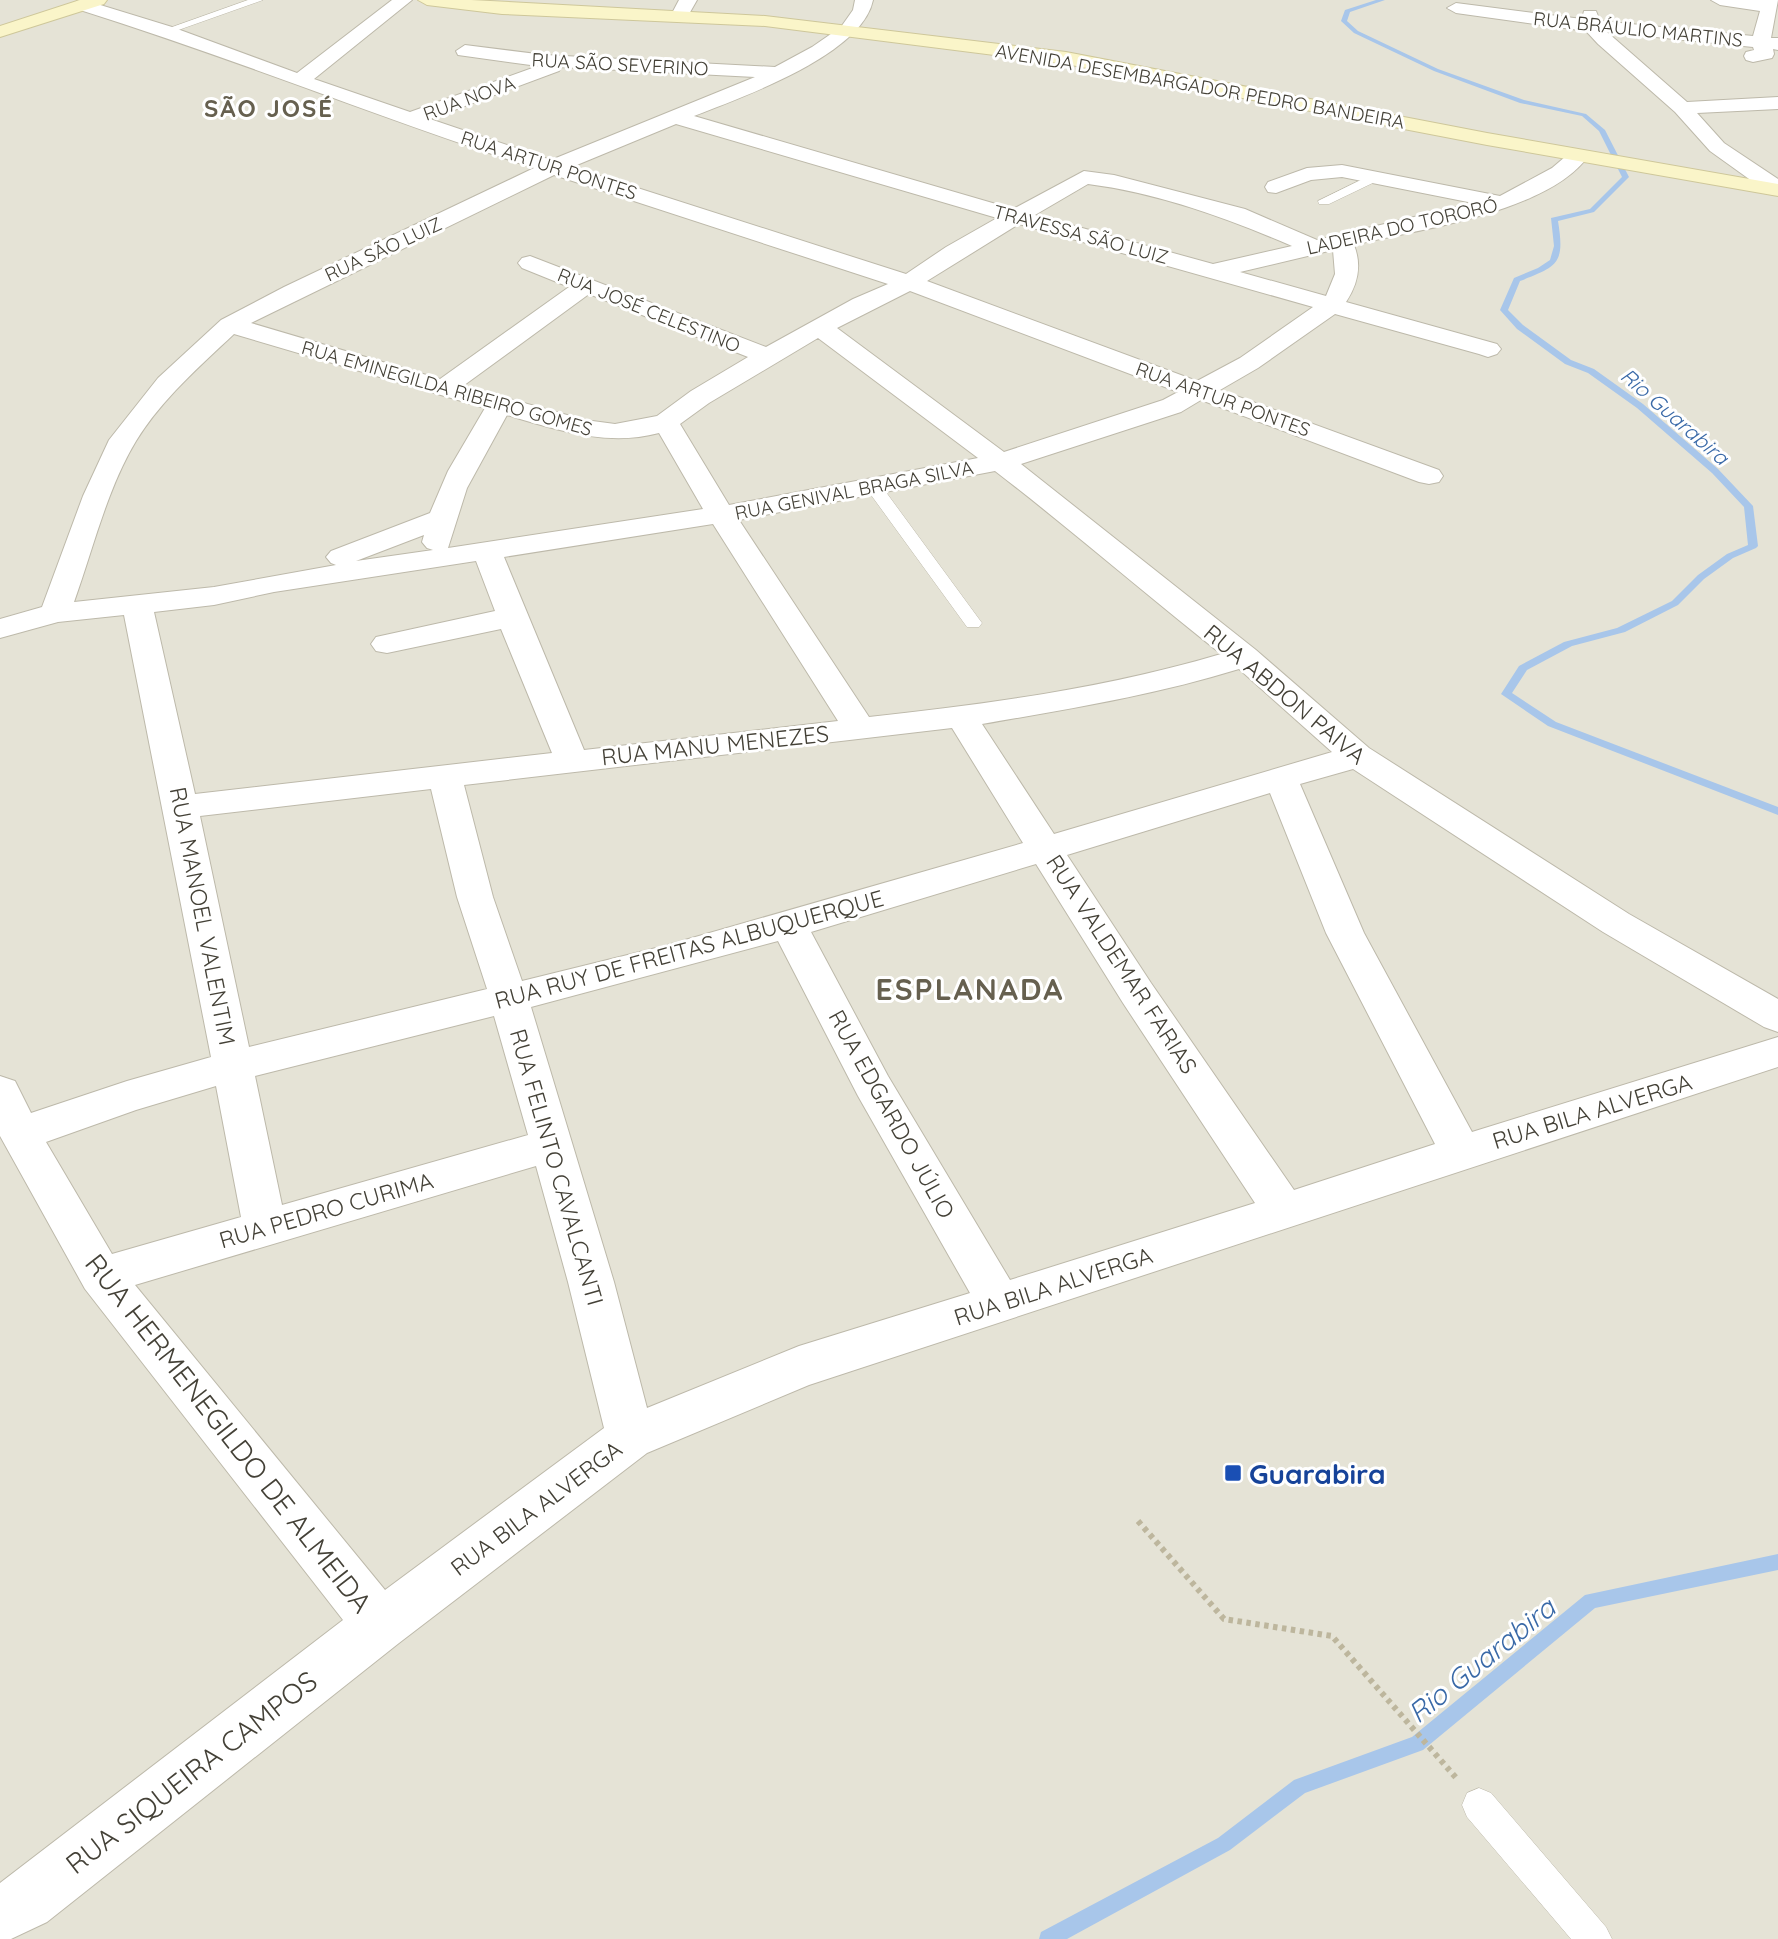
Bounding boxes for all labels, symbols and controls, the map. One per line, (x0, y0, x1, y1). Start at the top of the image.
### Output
street label: RUA BRÁULIO MARTINS (1532, 6, 1744, 52)
street label: AVENIDA DESEMBARGADOR PEDRO BANDEIRA (994, 38, 1406, 134)
street label: RUA SÃO SEVERINO (531, 47, 709, 81)
street label: RUA NOVA (420, 70, 518, 126)
district label: SÃO JOSÉ (204, 93, 334, 123)
street label: RUA ARTUR PONTES (458, 125, 640, 205)
street label: LADEIRA DO TORORÓ (1304, 192, 1500, 260)
street label: TRAVESSA SÃO LUIZ (991, 199, 1171, 269)
street label: RUA SÃO LUIZ (321, 211, 445, 287)
street label: RUA JOSÉ CELESTINO (554, 262, 744, 358)
street label: RUA EMINEGILDA RIBEIRO GOMES (299, 335, 595, 441)
street label: RUA ARTUR PONTES (1133, 356, 1313, 442)
water label: Rio Guarabira (1616, 362, 1735, 471)
street label: RUA GENIVAL BRAGA SILVA (733, 455, 975, 525)
street label: RUA ABDON PAIVA (1198, 618, 1372, 770)
street label: RUA MANU MENEZES (600, 719, 830, 771)
street label: RUA MANOEL VALENTIM (164, 784, 242, 1048)
street label: RUA VALDEMAR FARIAS (1040, 849, 1204, 1079)
street label: RUA RUY DE FREITAS ALBUQUERQUE (491, 883, 887, 1015)
district label: ESPLANADA (876, 970, 1064, 1008)
street label: RUA EDGARDO JÚLIO (823, 1005, 961, 1223)
street label: RUA FELINTO CAVALCANTI (504, 1025, 610, 1309)
street label: RUA BILA ALVERGA (1489, 1067, 1695, 1155)
street label: RUA PEDRO CURIMA (216, 1166, 437, 1254)
street label: RUA BILA ALVERGA (950, 1240, 1156, 1332)
street label: RUA HERMENEGILDO DE ALMEIDA (78, 1247, 380, 1619)
street label: RUA BILA ALVERGA (445, 1434, 628, 1582)
place label: Guarabira (1249, 1456, 1386, 1491)
marker: Guarabira (1223, 1463, 1243, 1483)
water label: Rio Guarabira (1400, 1589, 1563, 1730)
street label: RUA SIQUEIRA CAMPOS (58, 1663, 324, 1881)

